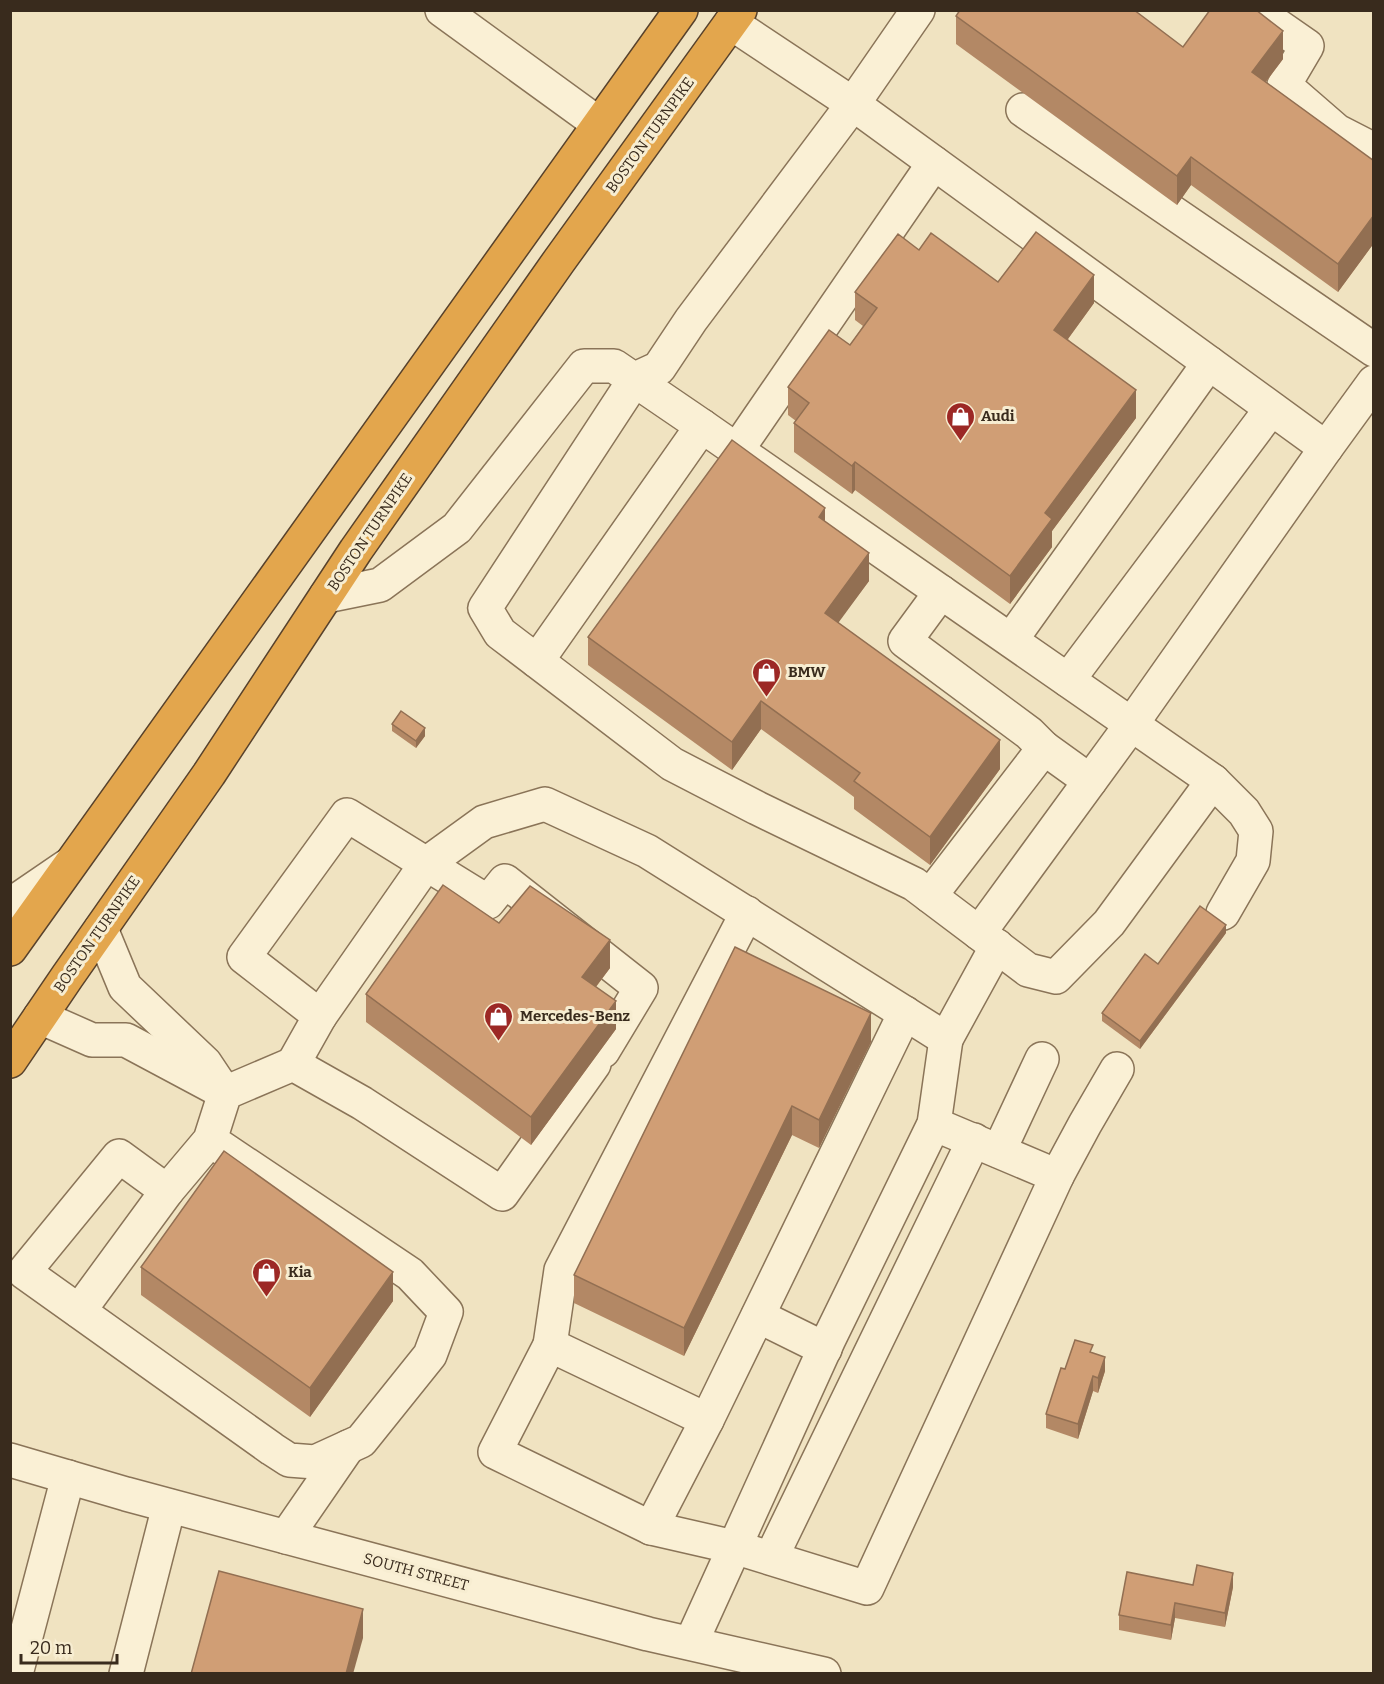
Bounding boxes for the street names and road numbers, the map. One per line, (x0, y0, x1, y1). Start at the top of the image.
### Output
street label: BOSTON TURNPIKE (602, 74, 698, 196)
street label: BOSTON TURNPIKE (324, 470, 416, 594)
street label: BOSTON TURNPIKE (50, 872, 144, 996)
street label: SOUTH STREET (361, 1549, 471, 1595)

